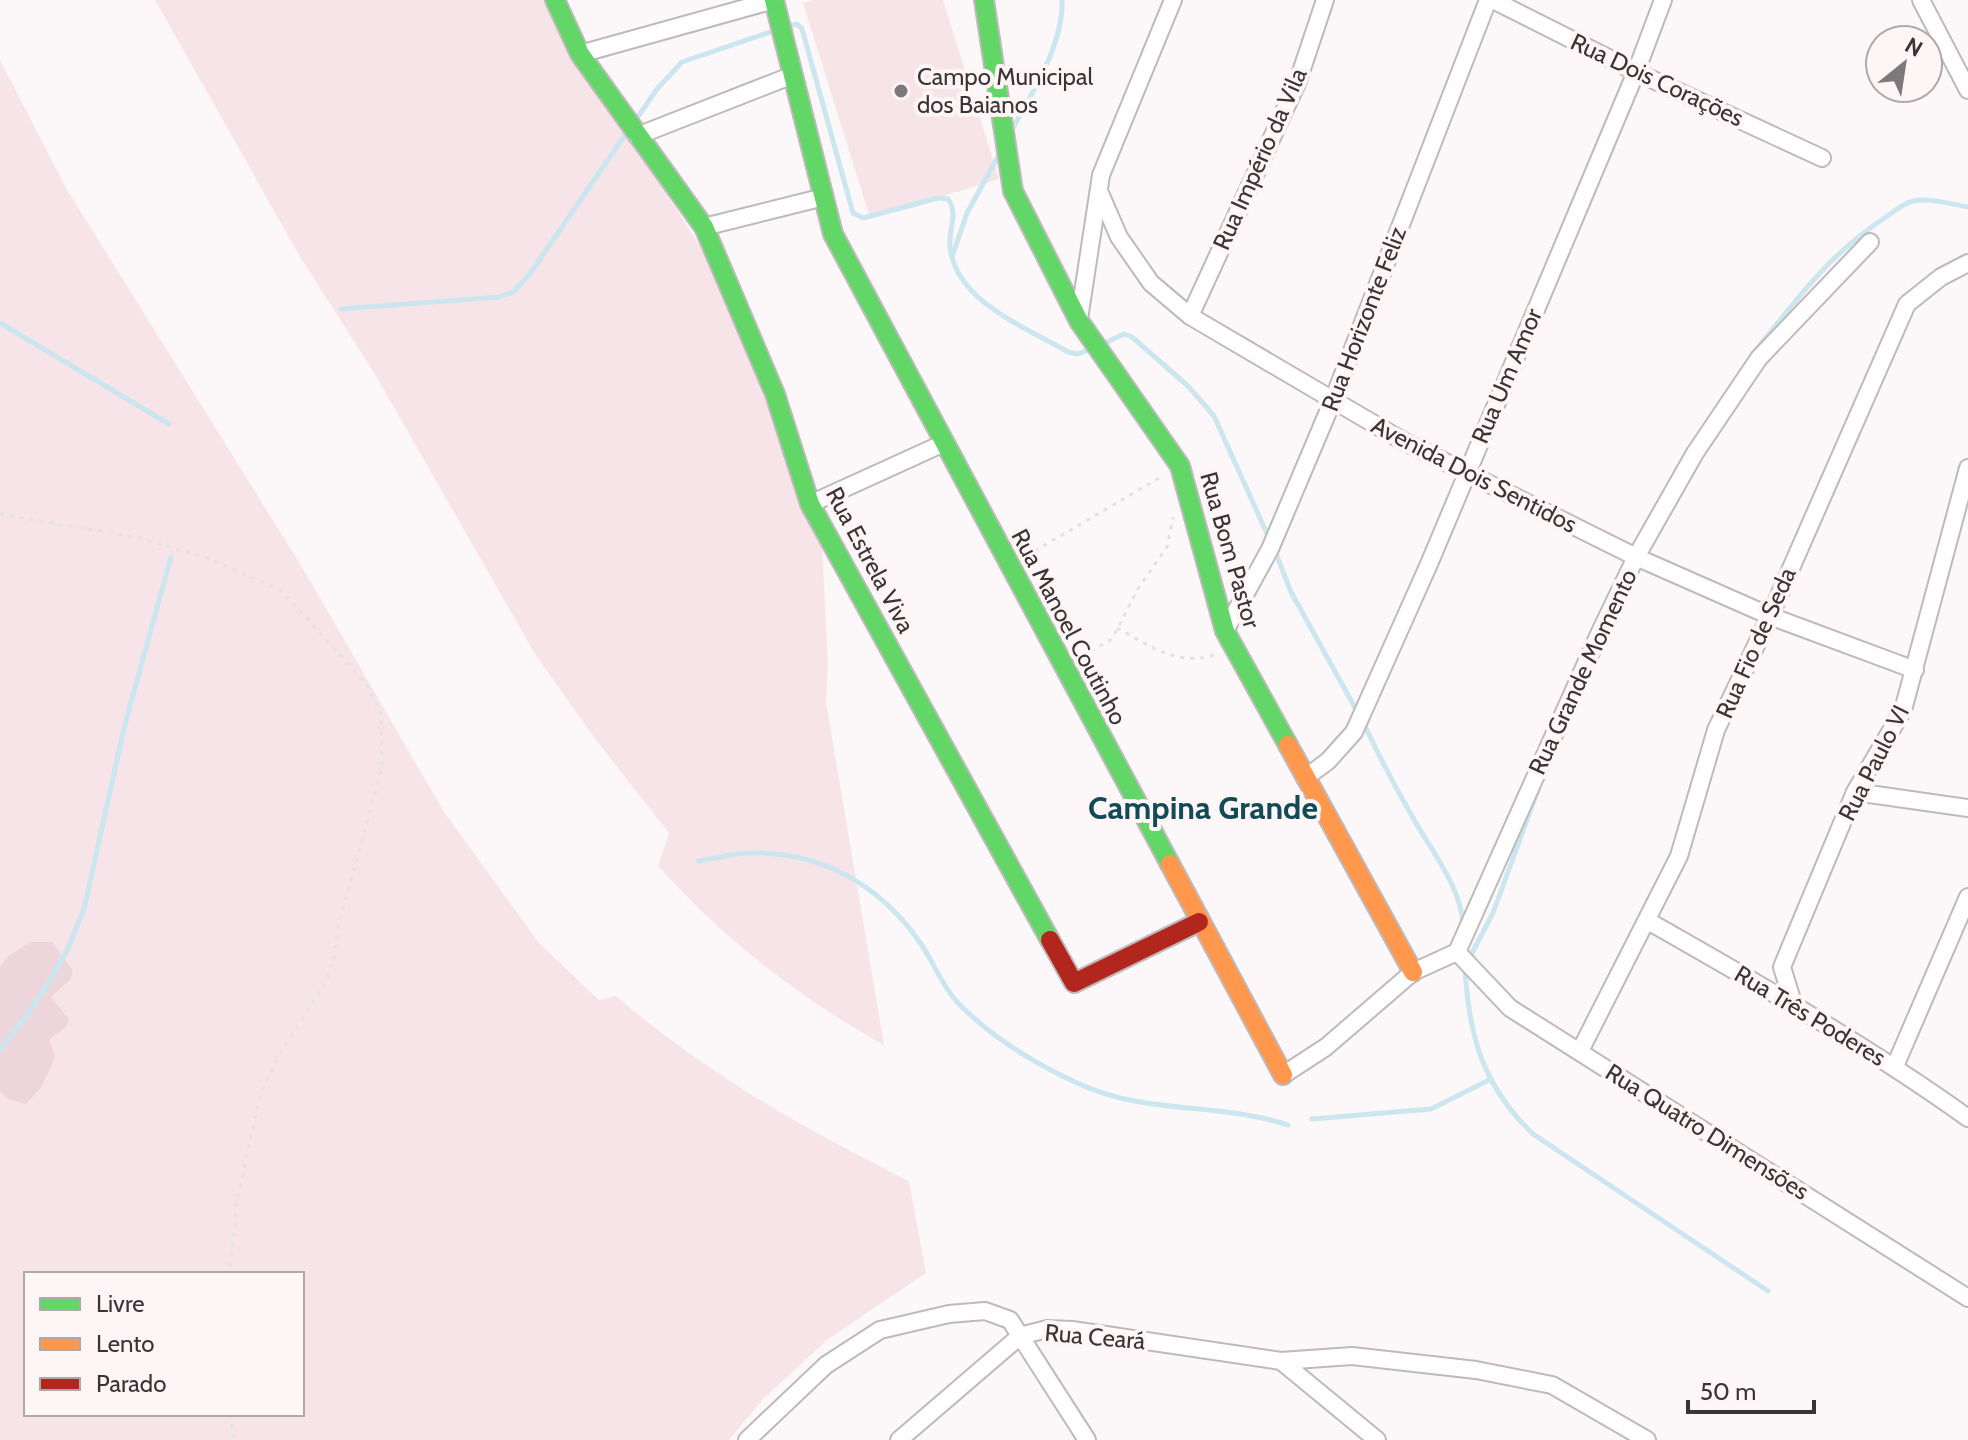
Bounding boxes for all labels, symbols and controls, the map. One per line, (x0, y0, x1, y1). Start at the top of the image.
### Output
north arrow (1864, 24, 1944, 104)
street label: Rua Dois Corações (1566, 27, 1748, 132)
text: N (1900, 32, 1927, 63)
place label: Campo Municipal dos Baianos (917, 62, 1093, 119)
street label: Rua Império da Vila (1206, 63, 1313, 254)
marker: Campo Municipal dos Baianos (892, 82, 910, 100)
street label: Rua Horizonte Feliz (1315, 223, 1412, 415)
street label: Rua Um Amor (1465, 304, 1548, 448)
street label: Avenida Dois Sentidos (1367, 410, 1582, 539)
street label: Rua Bom Pastor (1194, 468, 1267, 632)
street label: Rua Estrela Viva (820, 482, 921, 638)
street label: Rua Manoel Coutinho (1006, 524, 1133, 730)
street label: Rua Fio de Seda (1709, 563, 1802, 723)
street label: Rua Grande Momento (1522, 565, 1643, 779)
street label: Rua Paulo VI (1832, 700, 1915, 826)
district label: Campina Grande (1088, 788, 1318, 827)
street label: Rua Três Poderes (1730, 959, 1891, 1072)
street label: Rua Quatro Dimensões (1600, 1057, 1814, 1206)
legend (24, 1272, 304, 1416)
text: Livre (96, 1289, 144, 1318)
street label: Rua Ceará (1044, 1318, 1147, 1355)
text: Lento (96, 1329, 155, 1358)
scale bar (1688, 1364, 1814, 1414)
text: Parado (96, 1369, 166, 1398)
text: 50 m (1700, 1377, 1756, 1406)

